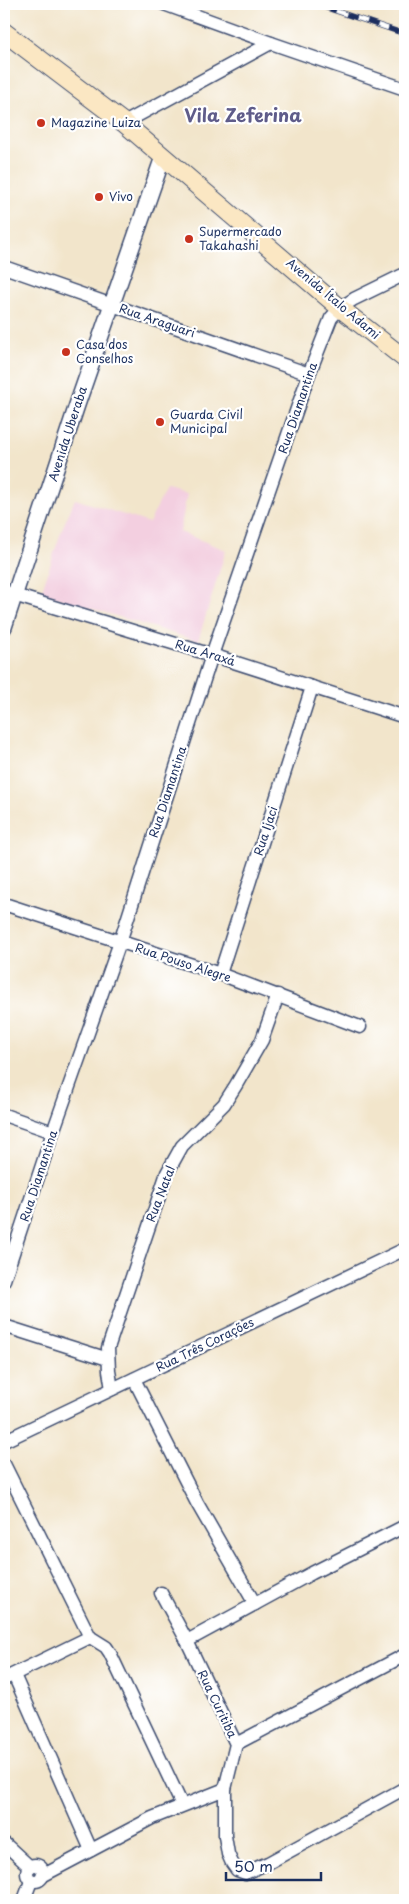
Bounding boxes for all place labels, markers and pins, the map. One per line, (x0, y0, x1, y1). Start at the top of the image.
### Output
place label: Magazine Luiza (51, 113, 142, 131)
marker: Magazine Luiza (35, 117, 47, 129)
place label: Vivo (109, 187, 133, 205)
marker: Vivo (93, 191, 105, 203)
place label: Supermercado Takahashi (199, 222, 282, 254)
marker: Supermercado Takahashi (183, 233, 195, 245)
place label: Casa dos Conselhos (76, 335, 134, 367)
marker: Casa dos Conselhos (60, 346, 72, 358)
place label: Guarda Civil Municipal (170, 405, 243, 437)
marker: Guarda Civil Municipal (154, 416, 166, 428)

